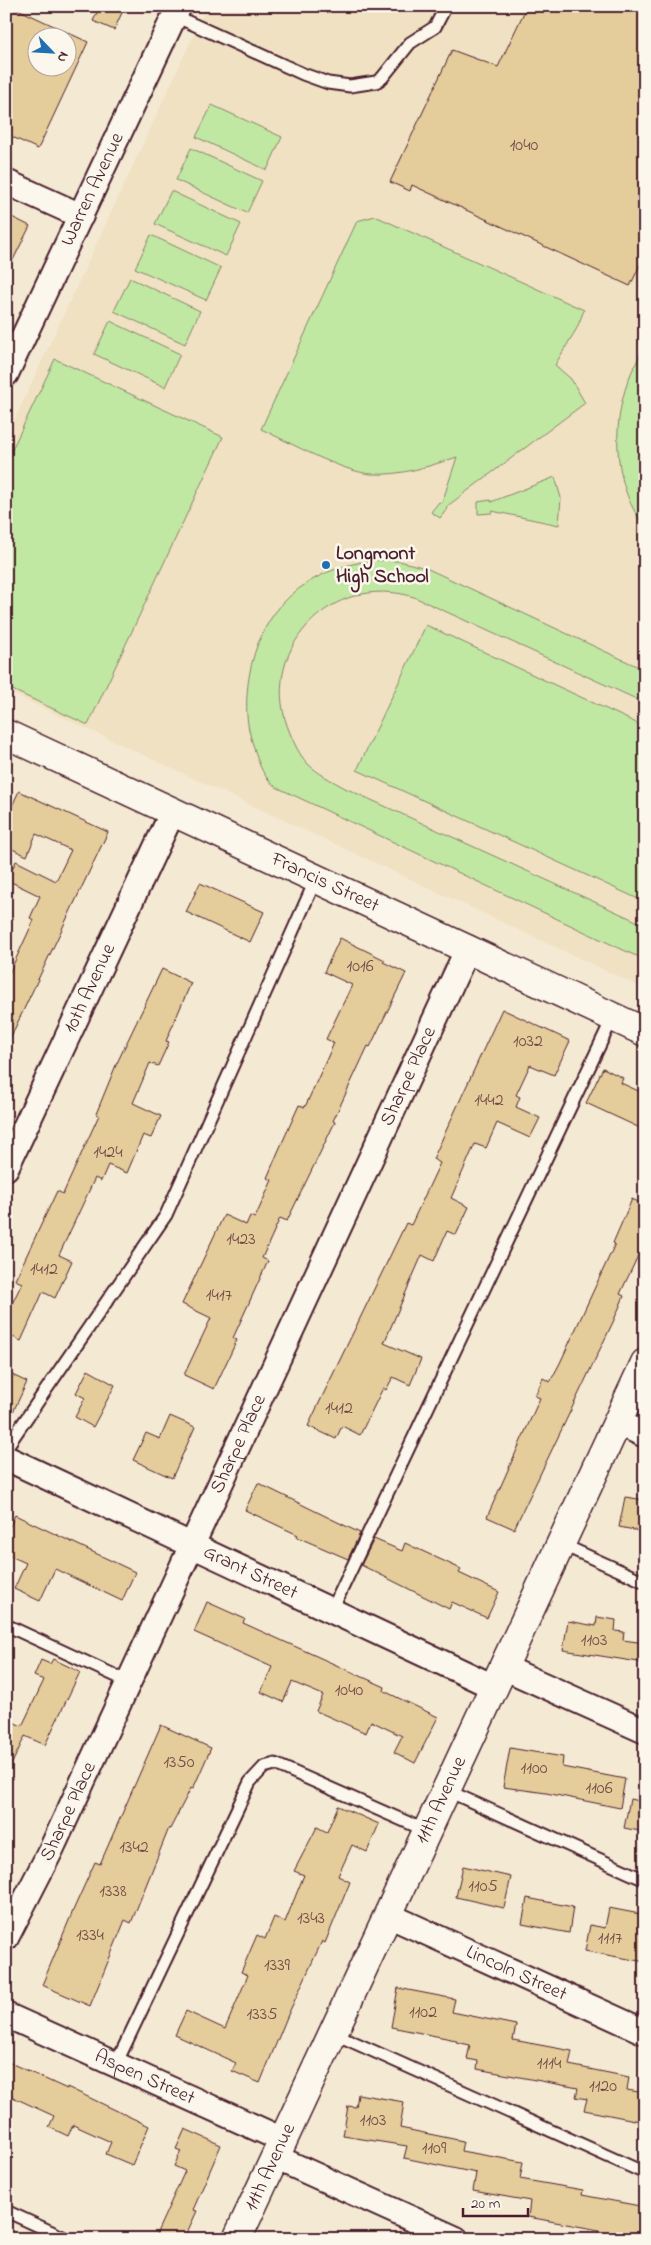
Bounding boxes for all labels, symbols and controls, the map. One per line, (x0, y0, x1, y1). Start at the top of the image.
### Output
north arrow (28, 28, 78, 78)
text: N (51, 48, 74, 66)
street label: Warren Avenue (54, 128, 132, 251)
house number: 1040 (510, 133, 539, 159)
place label: Longmont High School (336, 540, 429, 593)
marker: Longmont High School (320, 559, 332, 571)
street label: Francis Street (265, 845, 384, 921)
street label: 10th Avenue (56, 939, 123, 1038)
house number: 1016 (346, 954, 374, 980)
street label: Sharpe Place (373, 1022, 444, 1131)
house number: 1032 (513, 1029, 543, 1055)
house number: 1442 (474, 1088, 504, 1114)
house number: 1424 (93, 1140, 123, 1166)
house number: 1423 (226, 1227, 256, 1253)
house number: 1412 (30, 1257, 58, 1283)
house number: 1417 (206, 1283, 233, 1309)
street label: Sharpe Place (203, 1390, 274, 1499)
house number: 1412 (325, 1396, 353, 1422)
street label: Grant Street (198, 1538, 303, 1608)
house number: 1103 (581, 1628, 607, 1654)
house number: 1040 (335, 1678, 364, 1704)
house number: 1350 (163, 1750, 195, 1776)
street label: 11th Avenue (408, 1752, 474, 1849)
house number: 1100 (521, 1756, 548, 1782)
street label: Sharpe Place (33, 1757, 104, 1867)
house number: 1106 (585, 1776, 613, 1802)
house number: 1342 (119, 1835, 149, 1861)
house number: 1105 (468, 1874, 498, 1900)
house number: 1338 (99, 1879, 127, 1905)
house number: 1343 (297, 1906, 325, 1932)
house number: 1334 (76, 1923, 105, 1949)
house number: 1117 (598, 1926, 623, 1952)
street label: Lincoln Street (461, 1938, 572, 2009)
house number: 1339 (264, 1953, 291, 1979)
house number: 1102 (409, 2000, 437, 2026)
house number: 1335 (247, 2002, 277, 2028)
street label: Aspen Street (89, 2042, 200, 2113)
house number: 1114 (537, 2051, 562, 2077)
house number: 1120 (589, 2074, 617, 2100)
house number: 1103 (360, 2108, 386, 2134)
street label: 11th Avenue (237, 2119, 303, 2216)
house number: 1109 (422, 2136, 447, 2162)
scale bar (463, 2185, 528, 2217)
text: 20 m (471, 2193, 501, 2215)

